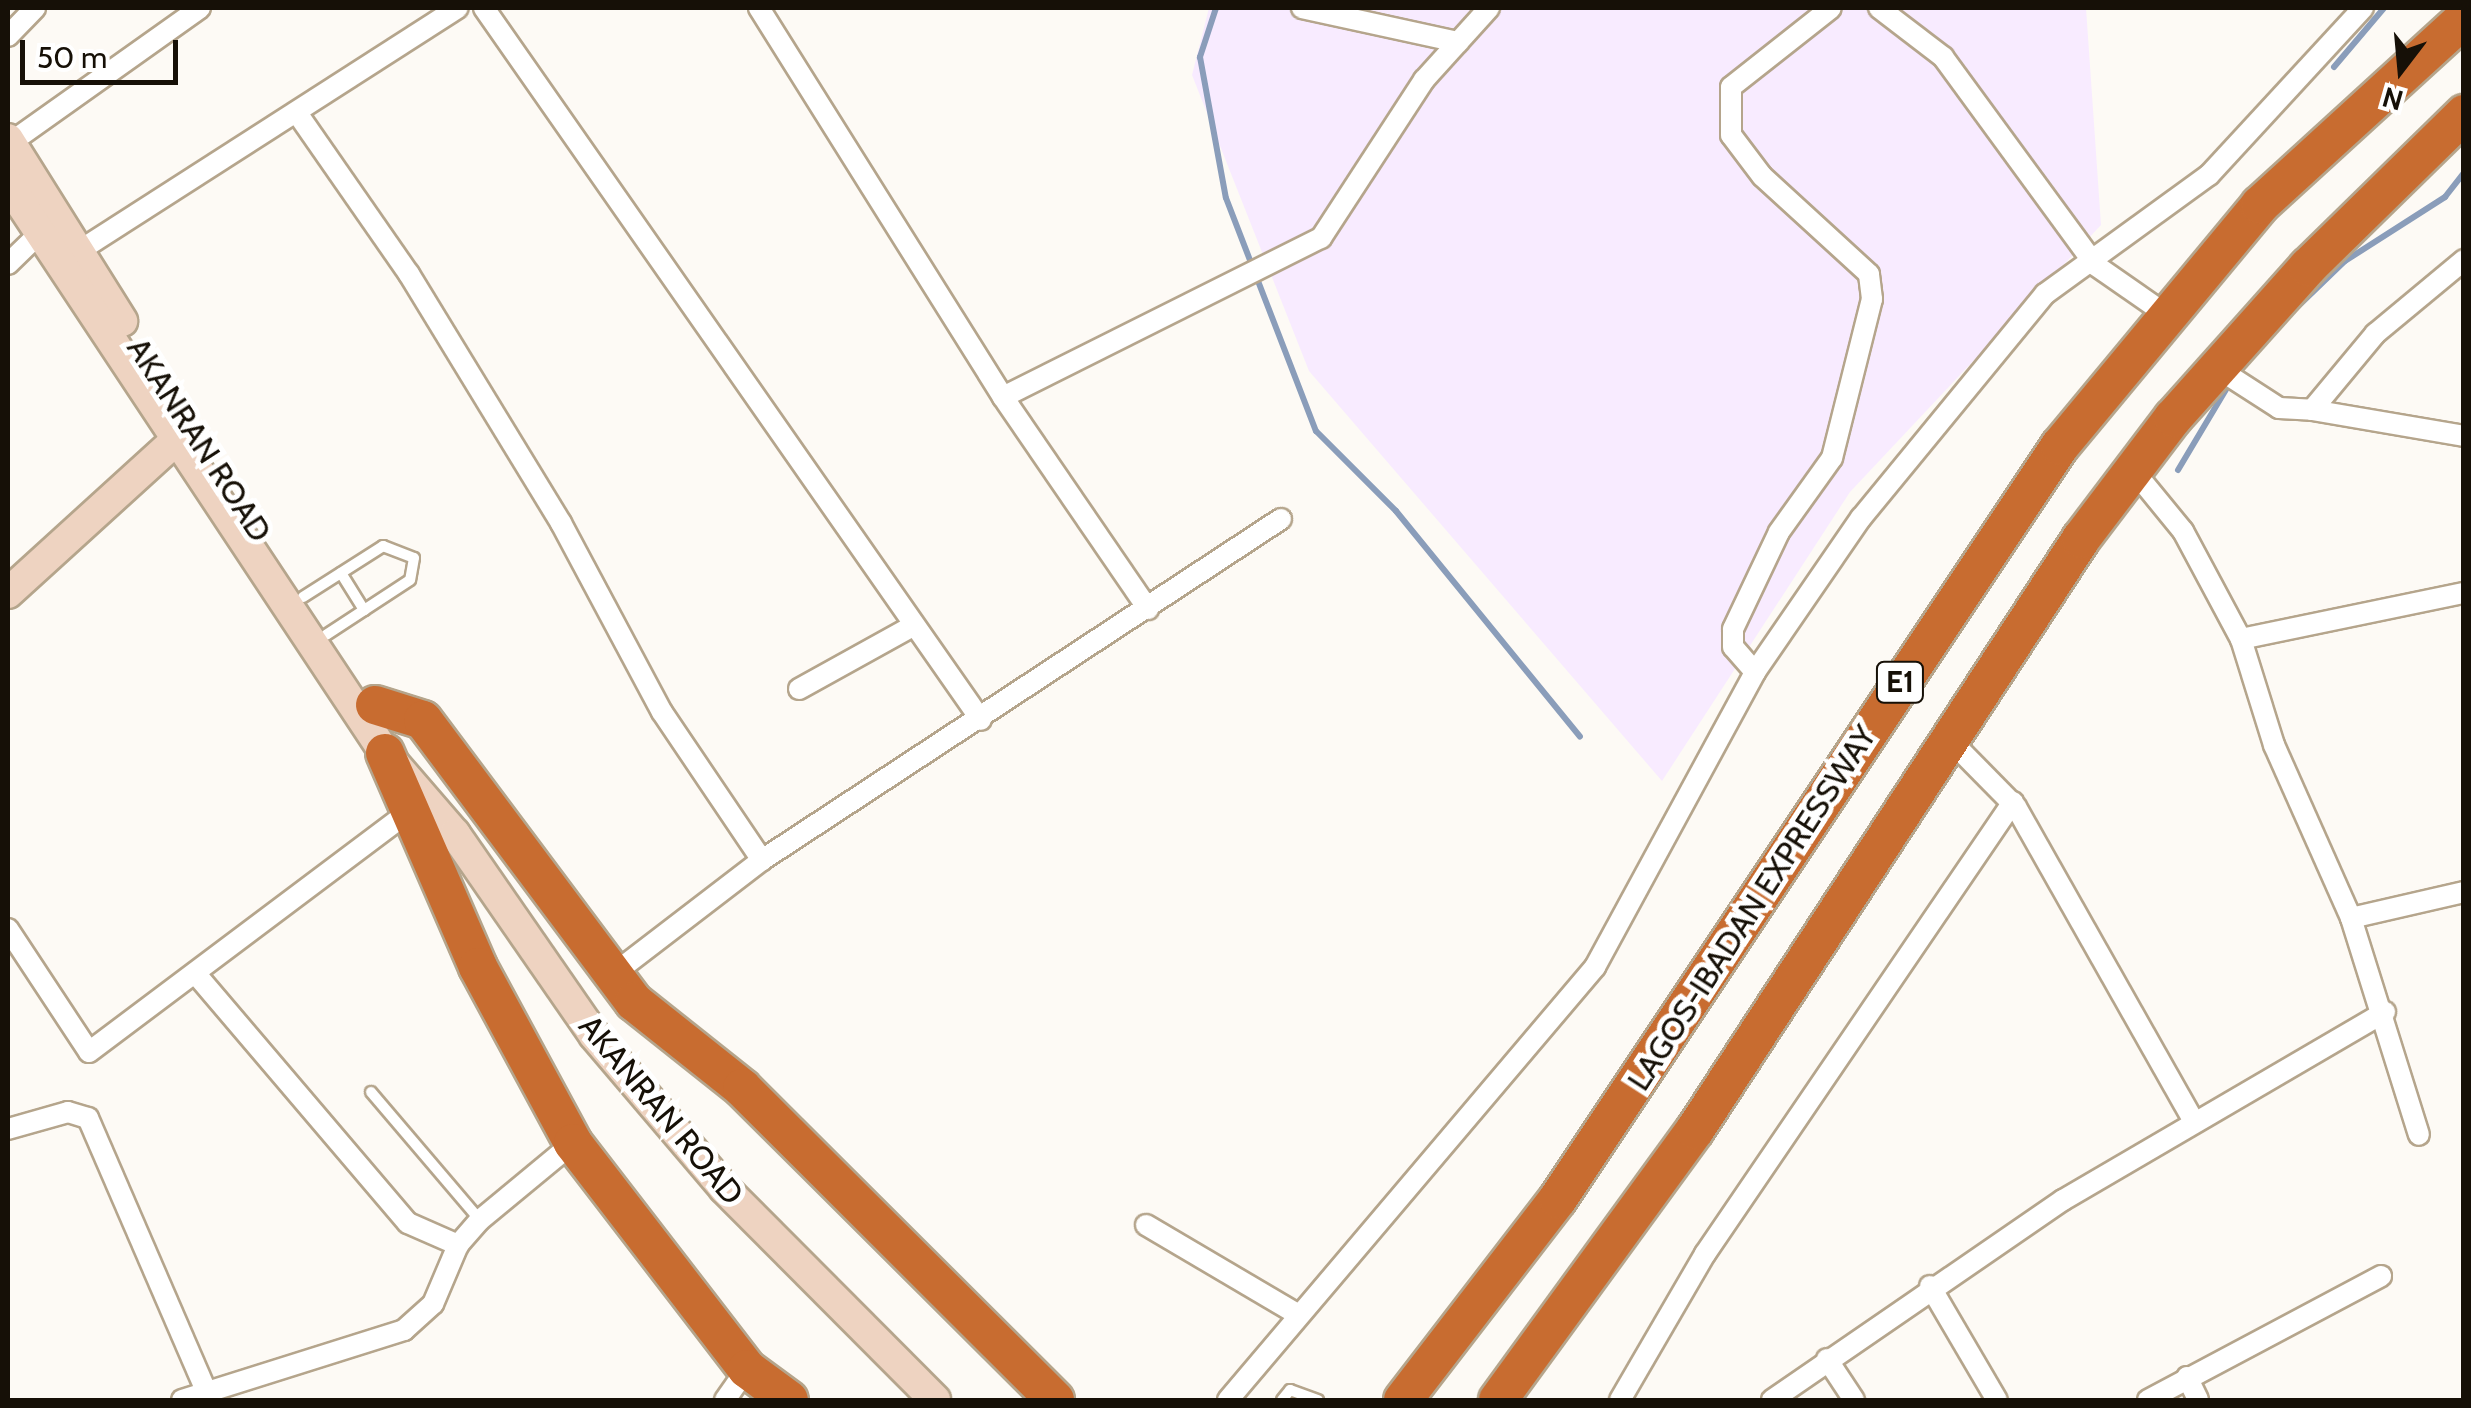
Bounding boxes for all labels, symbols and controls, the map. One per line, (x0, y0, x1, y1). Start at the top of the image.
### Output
scale bar (25, 20, 182, 82)
north arrow (2351, 20, 2451, 120)
text: 50 m (37, 39, 107, 76)
text: N (2379, 80, 2407, 118)
street label: AKANRAN ROAD (119, 331, 279, 549)
road number: E1 (1875, 657, 1925, 707)
street label: LAGOS-IBADAN EXPRESSWAY (1620, 718, 1884, 1098)
street label: AKANRAN ROAD (571, 1008, 751, 1212)

